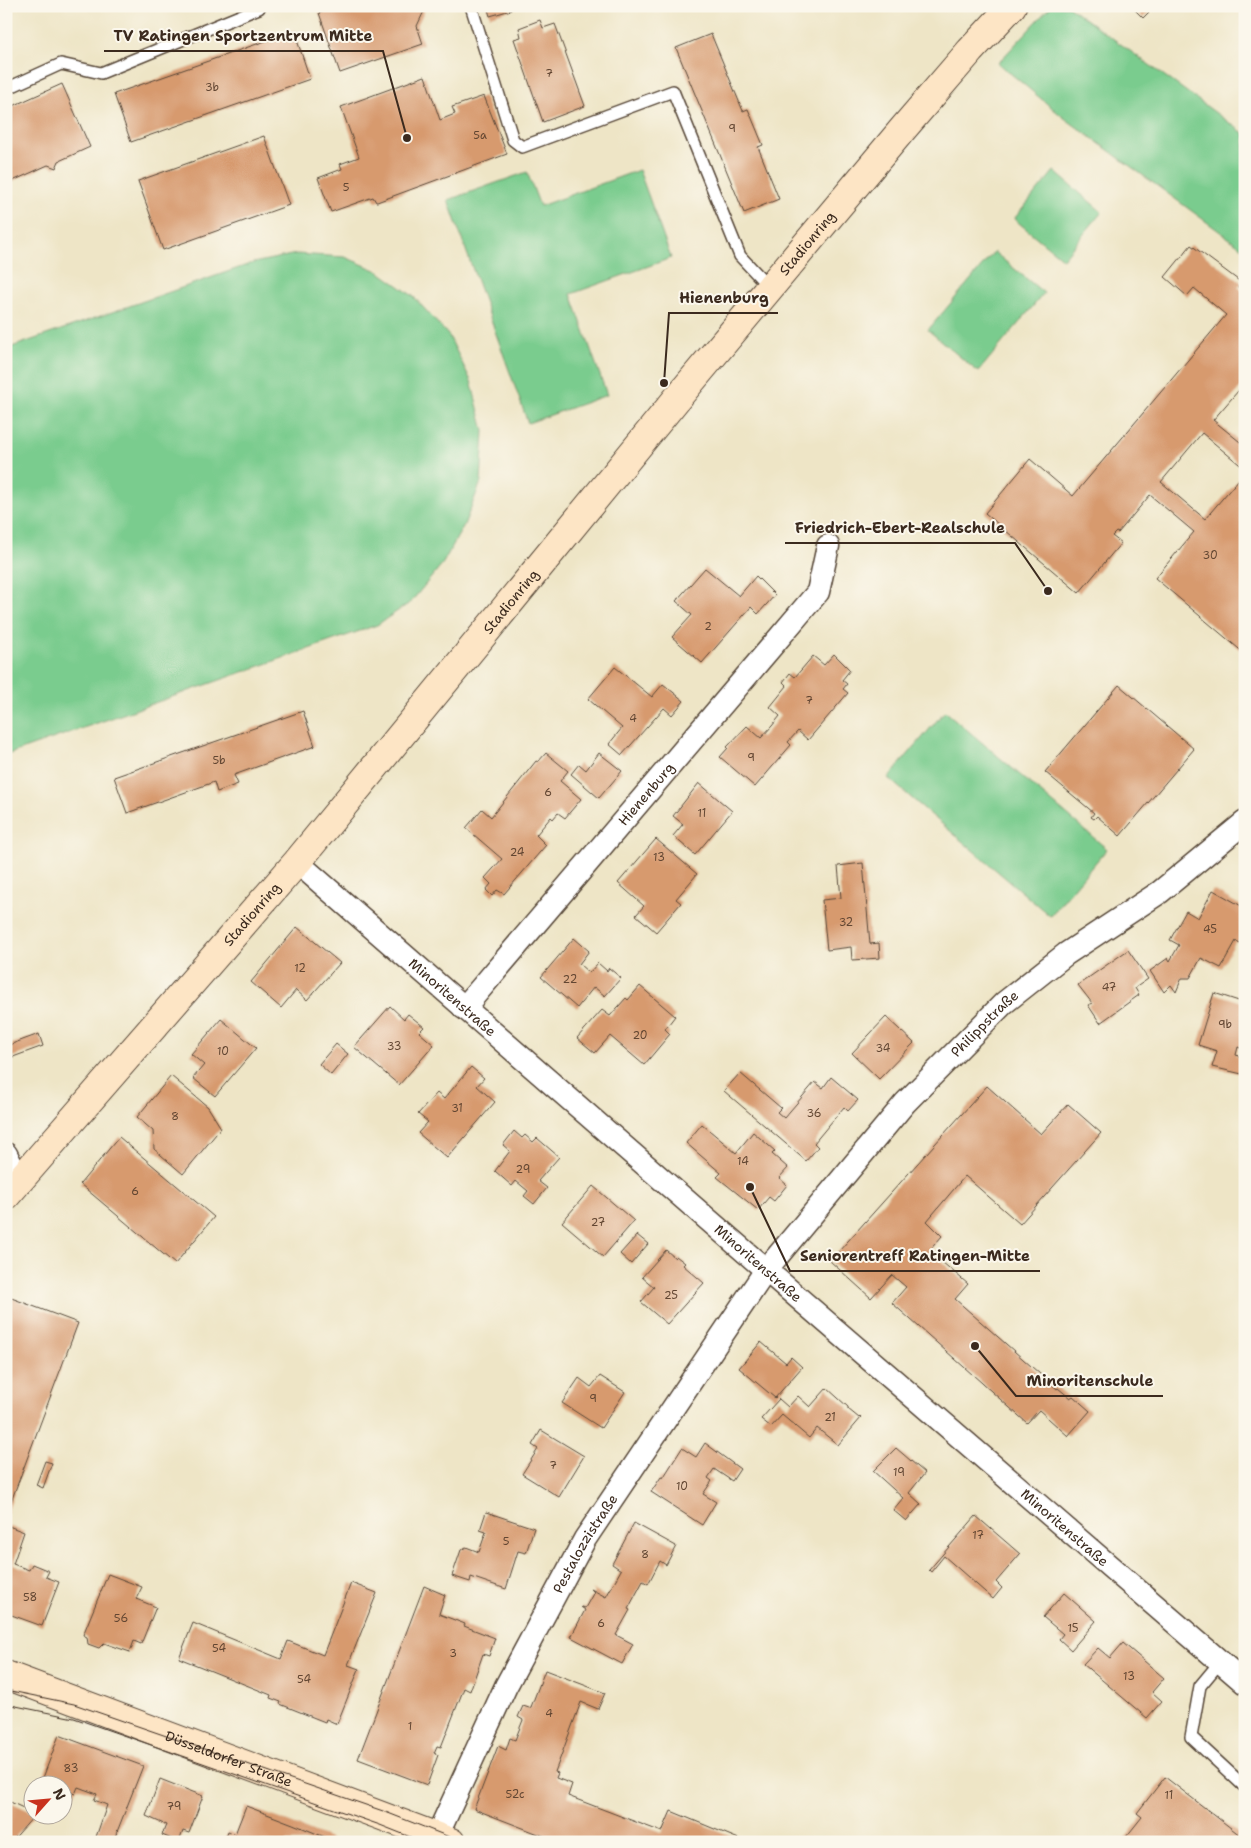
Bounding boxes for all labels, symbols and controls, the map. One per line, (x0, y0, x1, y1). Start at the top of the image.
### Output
callout: TV Ratingen Sportzentrum Mitte (104, 21, 383, 51)
text: TV Ratingen Sportzentrum Mitte (114, 26, 372, 46)
house number: 7 (545, 66, 553, 81)
house number: 3b (205, 80, 219, 95)
house number: 9 (728, 121, 736, 136)
house number: 5a (473, 128, 487, 143)
house number: 5 (343, 180, 350, 195)
street label: Stadionring (775, 207, 839, 279)
callout: Hienenburg (669, 283, 778, 313)
text: Hienenburg (679, 288, 769, 308)
callout: Friedrich-Ebert-Realschule (785, 513, 1015, 543)
text: Friedrich-Ebert-Realschule (795, 518, 1005, 538)
house number: 30 (1202, 548, 1218, 563)
street label: Stadionring (479, 565, 543, 637)
house number: 2 (704, 619, 712, 634)
house number: 7 (805, 693, 813, 708)
house number: 4 (629, 711, 637, 726)
house number: 9 (747, 750, 755, 765)
house number: 5b (212, 753, 226, 768)
street label: Hienenburg (614, 759, 678, 829)
house number: 6 (544, 785, 552, 800)
house number: 11 (698, 806, 706, 821)
house number: 24 (510, 845, 525, 860)
house number: 13 (653, 850, 665, 865)
street label: Stadionring (219, 879, 284, 950)
house number: 32 (839, 915, 853, 930)
house number: 45 (1203, 922, 1217, 937)
street label: Minoritenstraße (405, 954, 500, 1040)
house number: 12 (294, 961, 306, 976)
house number: 22 (563, 972, 577, 987)
house number: 47 (1102, 980, 1117, 995)
street label: Philippstraße (947, 986, 1022, 1061)
house number: 9b (1218, 1017, 1232, 1032)
house number: 20 (632, 1028, 648, 1043)
house number: 33 (387, 1039, 401, 1054)
house number: 34 (876, 1041, 891, 1056)
house number: 10 (217, 1044, 229, 1059)
house number: 31 (451, 1101, 463, 1116)
house number: 36 (806, 1106, 822, 1121)
house number: 8 (171, 1109, 179, 1124)
house number: 14 (737, 1154, 749, 1169)
house number: 29 (516, 1162, 530, 1177)
house number: 6 (131, 1184, 139, 1199)
house number: 27 (591, 1215, 606, 1230)
street label: Minoritenstraße (711, 1220, 806, 1306)
callout: Seniorentreff Ratingen-Mitte (790, 1241, 1040, 1271)
text: Seniorentreff Ratingen-Mitte (800, 1246, 1030, 1266)
house number: 25 (664, 1288, 678, 1303)
callout: Minoritenschule (1016, 1366, 1163, 1396)
text: Minoritenschule (1027, 1371, 1153, 1391)
house number: 9 (589, 1391, 597, 1406)
house number: 21 (824, 1410, 836, 1425)
house number: 7 (549, 1458, 557, 1473)
house number: 19 (893, 1465, 905, 1480)
house number: 10 (676, 1479, 688, 1494)
street label: Minoritenstraße (1017, 1485, 1112, 1570)
street label: Pestalozzistraße (549, 1491, 622, 1596)
house number: 17 (972, 1528, 984, 1543)
house number: 5 (503, 1534, 510, 1549)
house number: 8 (641, 1547, 649, 1562)
house number: 58 (23, 1590, 37, 1605)
house number: 56 (114, 1611, 128, 1626)
house number: 6 (597, 1616, 605, 1631)
house number: 15 (1067, 1621, 1079, 1636)
house number: 54 (212, 1641, 226, 1656)
house number: 3 (449, 1646, 457, 1661)
house number: 13 (1123, 1669, 1135, 1684)
house number: 54 (297, 1672, 311, 1687)
house number: 4 (545, 1706, 553, 1721)
house number: 1 (408, 1719, 412, 1734)
street label: Düsseldorfer Straße (163, 1727, 295, 1791)
house number: 83 (64, 1761, 78, 1776)
north arrow (22, 1776, 72, 1826)
text: N (49, 1785, 70, 1803)
house number: 52c (506, 1787, 525, 1802)
house number: 11 (1165, 1788, 1173, 1803)
house number: 79 (167, 1799, 182, 1814)

